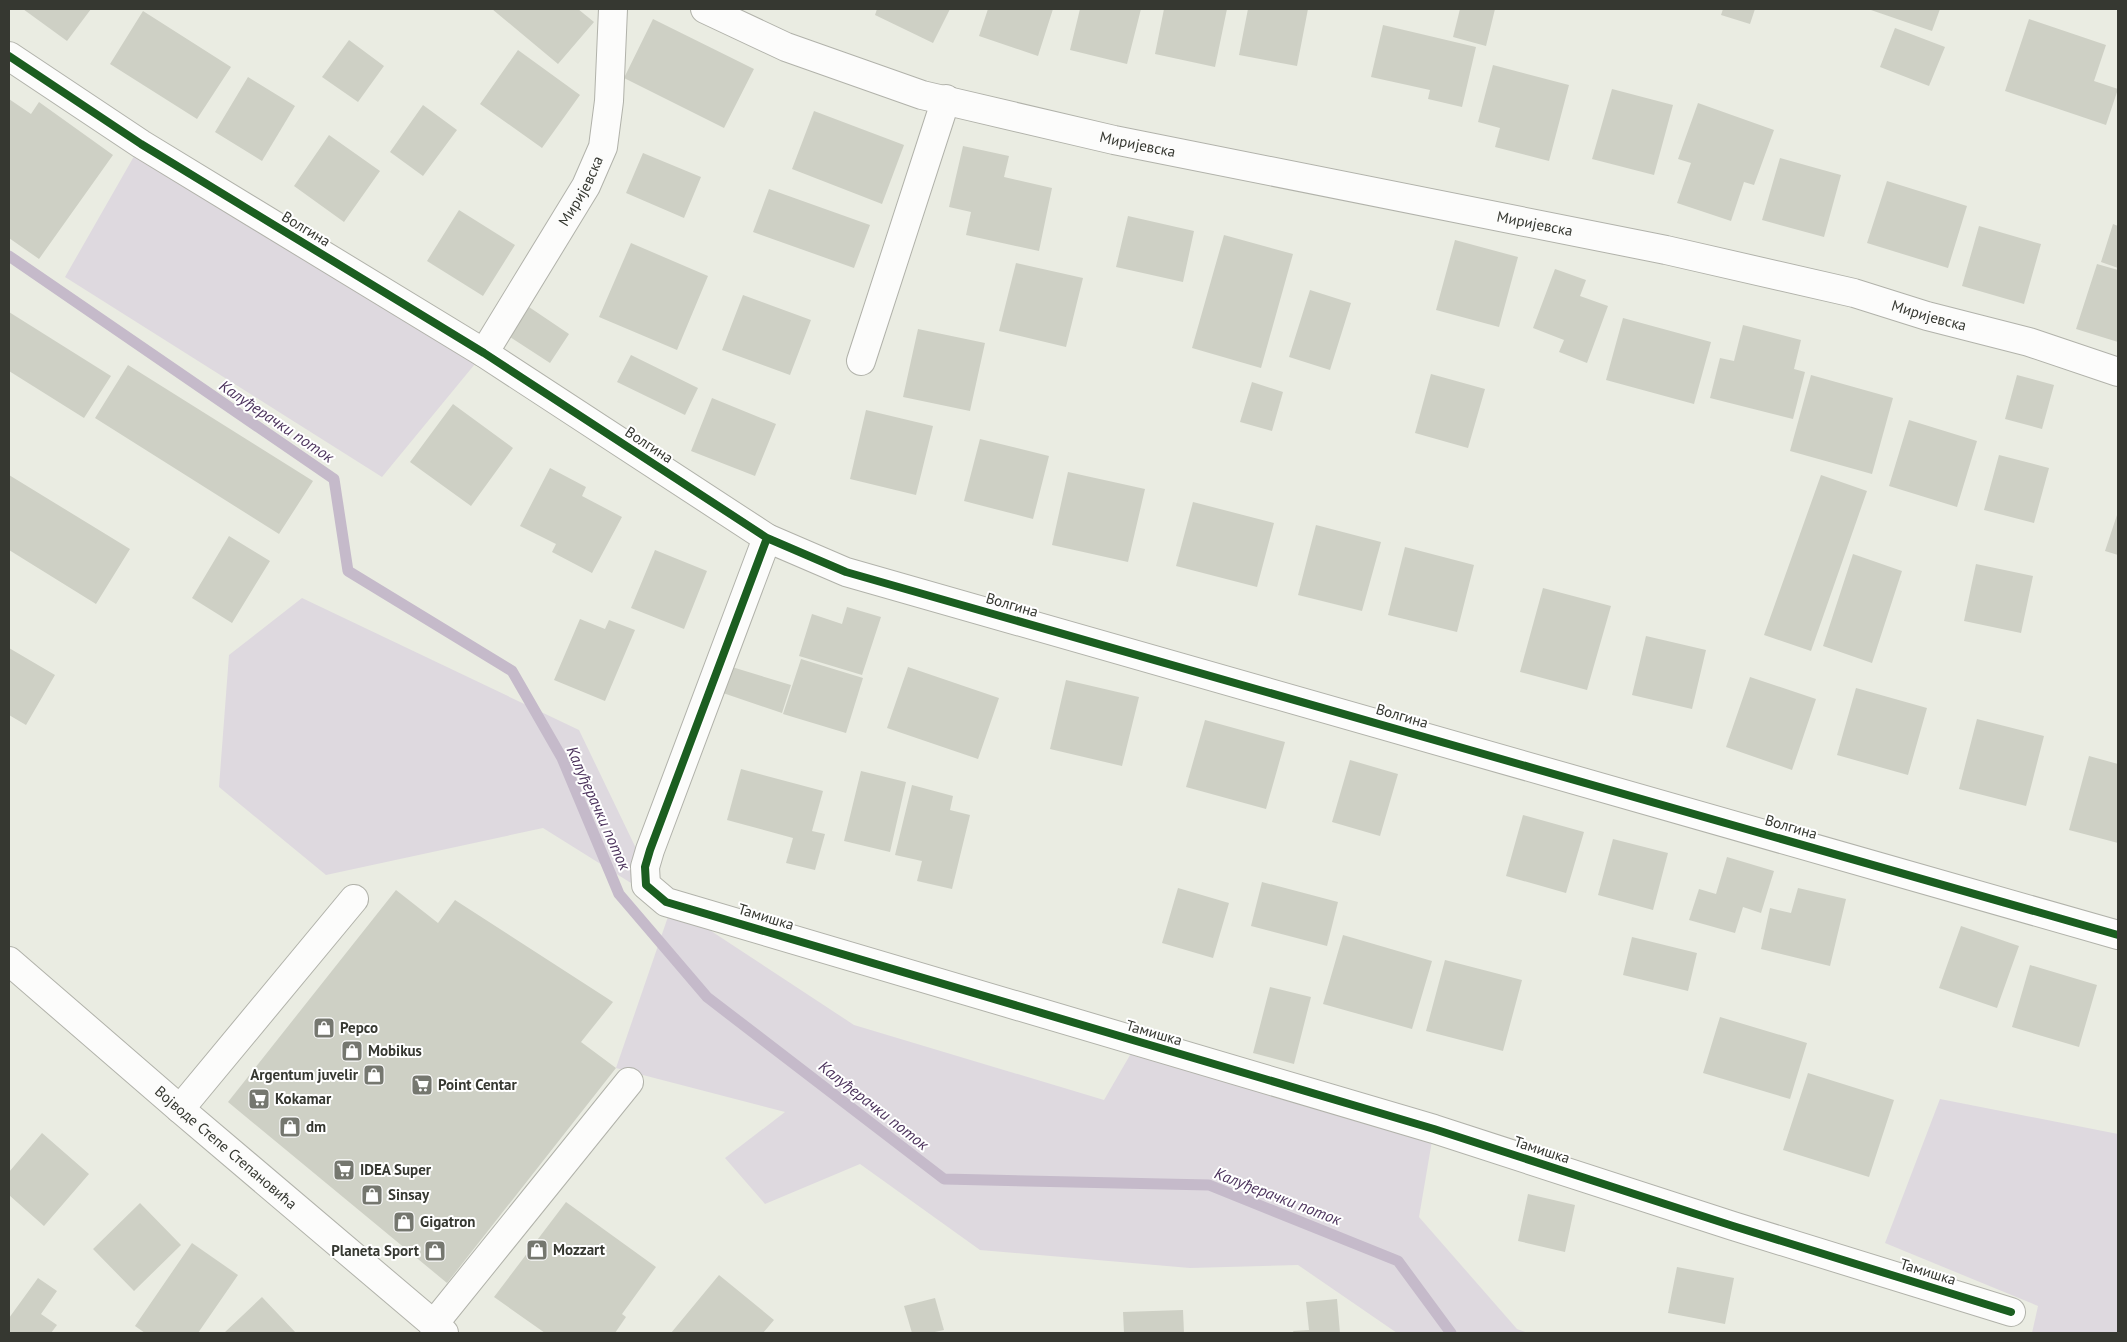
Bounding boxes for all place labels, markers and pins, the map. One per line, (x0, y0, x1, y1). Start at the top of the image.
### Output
shop icon: Pepco (312, 1016, 336, 1040)
place label: Pepco (340, 1018, 378, 1037)
shop icon: Mobikus (340, 1039, 364, 1063)
place label: Mobikus (368, 1041, 422, 1060)
shop icon: Argentum juvelir (362, 1063, 386, 1087)
place label: Argentum juvelir (250, 1065, 359, 1084)
supermarket icon: Point Centar (410, 1073, 434, 1097)
place label: Point Centar (438, 1075, 517, 1094)
supermarket icon: Kokamar (247, 1087, 271, 1111)
place label: Kokamar (275, 1089, 332, 1108)
shop icon: dm (278, 1115, 302, 1139)
place label: dm (306, 1117, 326, 1136)
supermarket icon: IDEA Super (332, 1158, 356, 1182)
place label: IDEA Super (360, 1160, 432, 1179)
shop icon: Sinsay (360, 1183, 384, 1207)
place label: Sinsay (388, 1185, 430, 1204)
shop icon: Gigatron (392, 1210, 416, 1234)
place label: Gigatron (420, 1212, 475, 1231)
shop icon: Mozzart (525, 1238, 549, 1262)
shop icon: Planeta Sport (423, 1239, 447, 1263)
place label: Mozzart (553, 1240, 606, 1259)
place label: Planeta Sport (331, 1241, 420, 1260)

